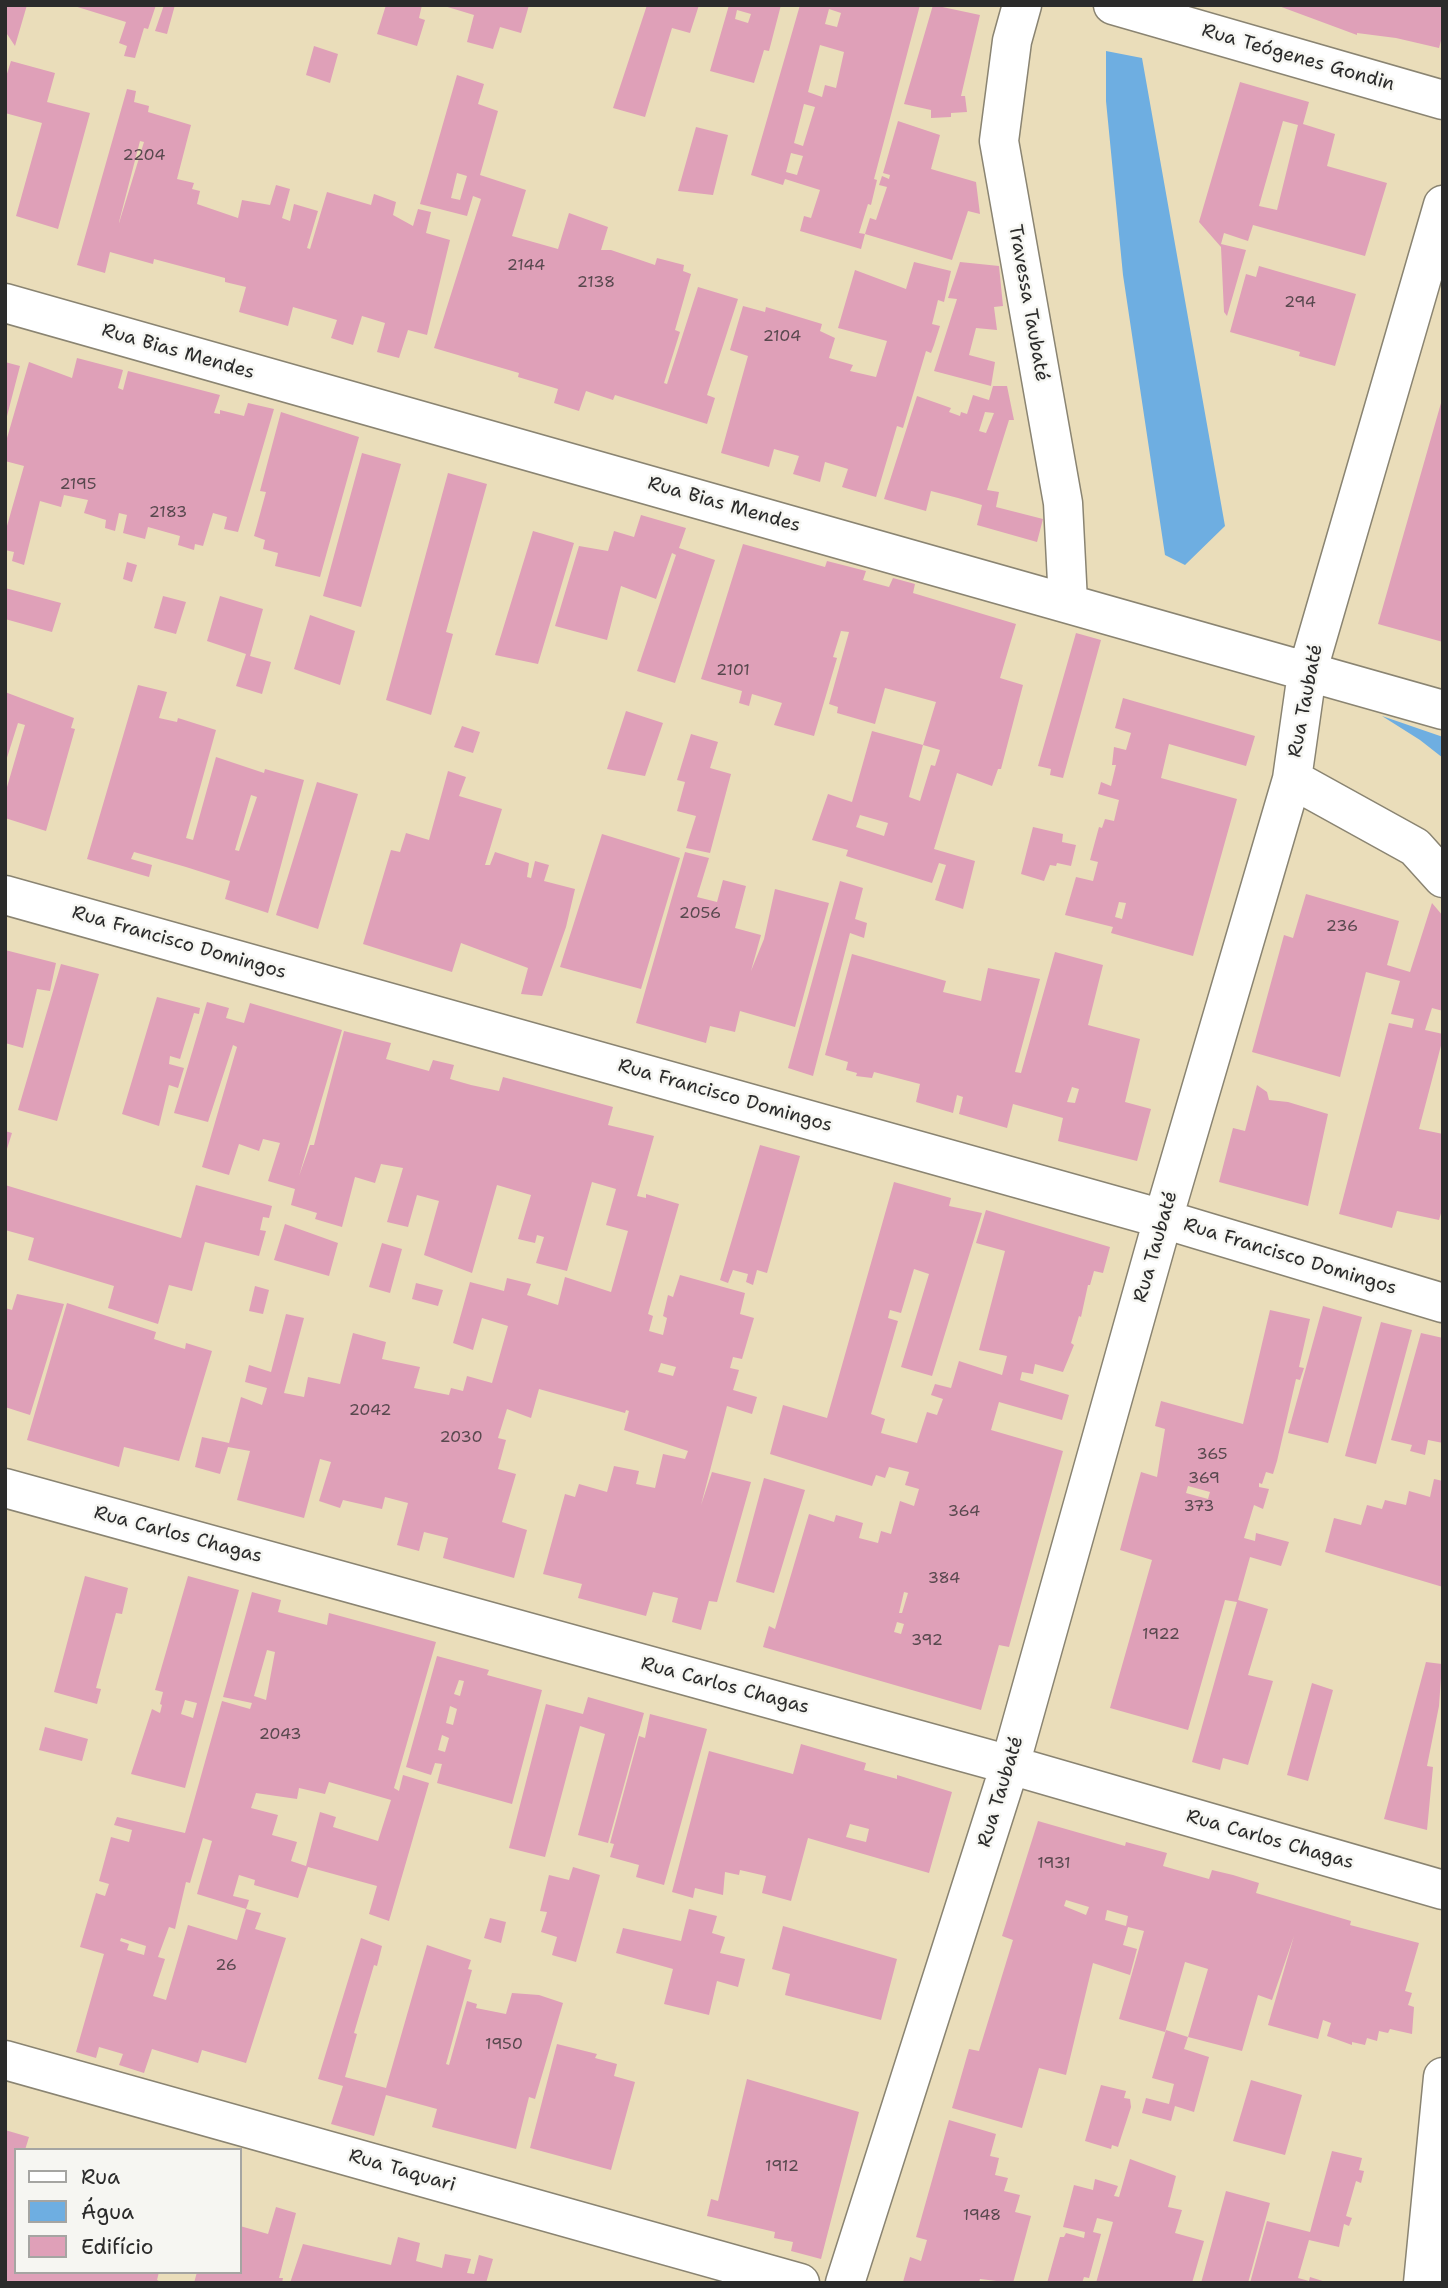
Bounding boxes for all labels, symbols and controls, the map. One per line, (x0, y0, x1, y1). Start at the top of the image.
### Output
street label: Rua Teógenes Gondin (1199, 20, 1397, 96)
house number: 2204 (123, 146, 165, 166)
street label: Travessa Taubaté (1003, 223, 1053, 383)
house number: 2144 (507, 256, 545, 276)
house number: 2138 (577, 273, 615, 293)
house number: 294 (1284, 293, 1316, 313)
street label: Rua Bias Mendes (99, 319, 257, 385)
house number: 2104 (763, 327, 801, 347)
street label: Rua Bias Mendes (645, 472, 803, 538)
house number: 2195 (59, 475, 97, 495)
house number: 2183 (149, 503, 187, 523)
street label: Rua Taubaté (1284, 642, 1328, 760)
house number: 2101 (716, 661, 750, 681)
street label: Rua Francisco Domingos (69, 901, 289, 985)
house number: 2056 (679, 904, 721, 924)
house number: 236 (1326, 917, 1358, 937)
street label: Rua Francisco Domingos (615, 1054, 835, 1138)
street label: Rua Taubaté (1129, 1189, 1183, 1305)
street label: Rua Francisco Domingos (1181, 1214, 1399, 1300)
house number: 2042 (349, 1401, 391, 1421)
house number: 2030 (439, 1428, 483, 1448)
house number: 365 (1196, 1445, 1228, 1465)
house number: 369 (1188, 1469, 1220, 1489)
house number: 373 (1183, 1497, 1215, 1517)
street label: Rua Carlos Chagas (91, 1502, 265, 1568)
house number: 364 (948, 1502, 980, 1522)
house number: 384 (928, 1569, 960, 1589)
house number: 1922 (1142, 1625, 1180, 1645)
house number: 392 (911, 1631, 943, 1651)
street label: Rua Carlos Chagas (638, 1653, 812, 1719)
house number: 2043 (259, 1725, 301, 1745)
street label: Rua Taubaté (973, 1734, 1029, 1850)
street label: Rua Carlos Chagas (1184, 1805, 1356, 1875)
house number: 1931 (1037, 1854, 1071, 1874)
house number: 26 (215, 1956, 237, 1976)
house number: 1950 (485, 2035, 523, 2055)
street label: Rua Taquari (346, 2145, 458, 2197)
legend (14, 2148, 242, 2274)
house number: 1912 (765, 2157, 799, 2177)
text: Rua (81, 2163, 120, 2191)
text: Água (81, 2198, 134, 2226)
house number: 1948 (963, 2206, 1001, 2226)
text: Edifício (81, 2233, 153, 2261)

